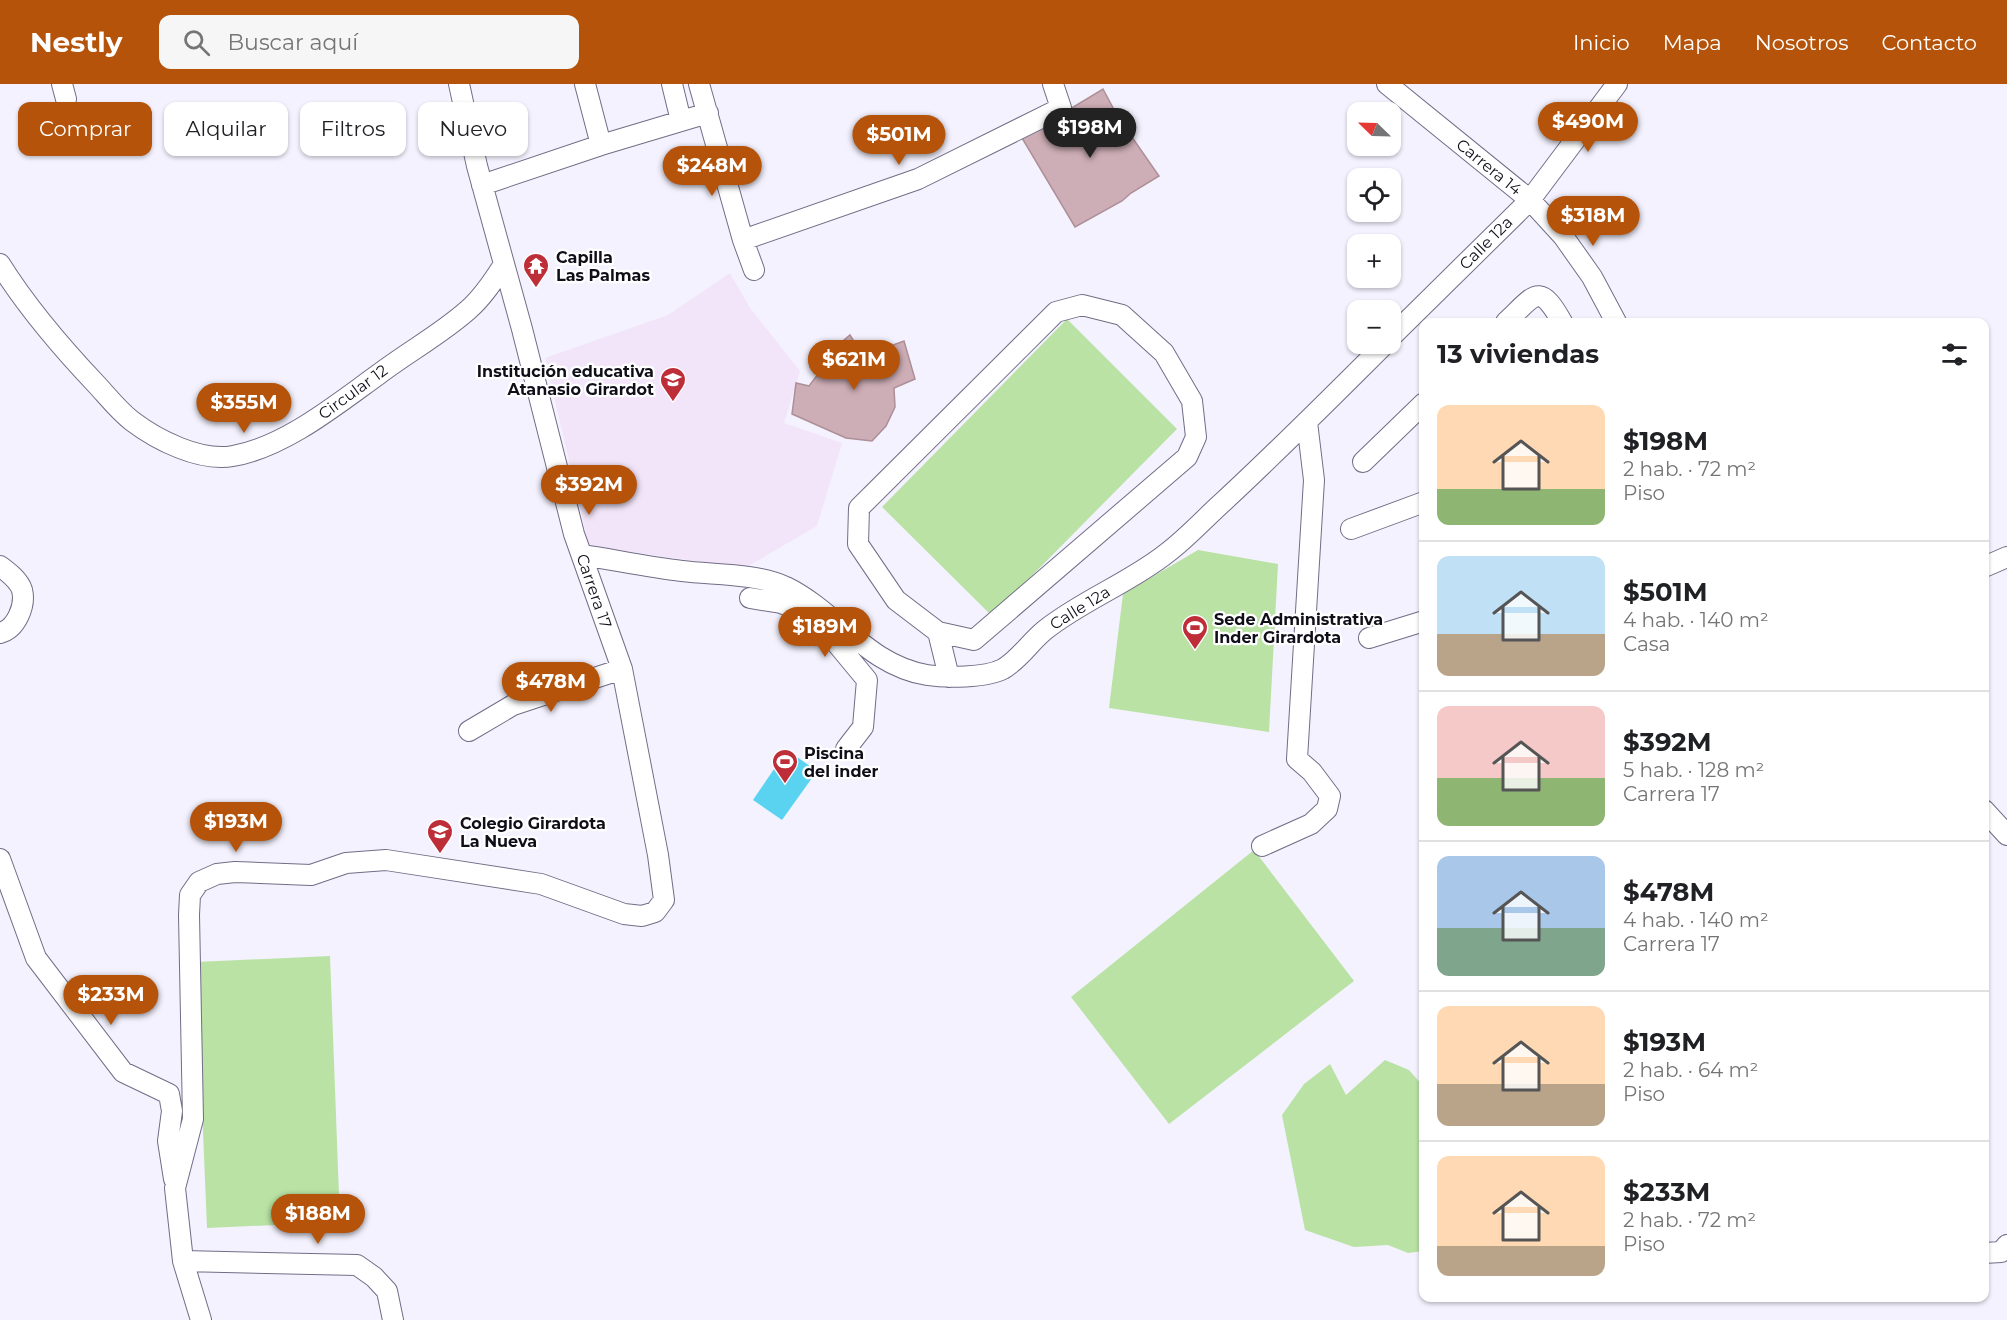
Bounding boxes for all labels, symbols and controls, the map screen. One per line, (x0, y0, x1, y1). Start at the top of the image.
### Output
search box (159, 15, 579, 69)
text: Nestly (30, 25, 123, 59)
icon: search (180, 26, 213, 59)
text: Buscar aquí (228, 29, 358, 56)
text: Inicio (1573, 30, 1630, 55)
text: Mapa (1663, 30, 1722, 55)
text: Nosotros (1755, 30, 1848, 55)
text: Contacto (1881, 30, 1977, 55)
chip: Comprar (18, 102, 152, 156)
chip: Alquilar (164, 102, 288, 156)
chip: Filtros (300, 102, 406, 156)
chip: Nuevo (418, 102, 528, 156)
north arrow (1347, 102, 1401, 156)
map controls (1347, 102, 1401, 354)
pin: $490M (1546, 102, 1630, 153)
pin: $198M (1048, 108, 1132, 159)
text: $490M (1552, 109, 1624, 133)
pin: $501M (857, 115, 941, 166)
text: $198M (1057, 115, 1123, 139)
text: $501M (866, 122, 932, 146)
street label: Carrera 14 (1452, 135, 1526, 199)
pin: $248M (670, 146, 754, 197)
text: $248M (677, 153, 747, 177)
button: locate (1347, 168, 1401, 222)
pin: $318M (1551, 196, 1635, 247)
text: $318M (1561, 203, 1625, 227)
street label: Calle 12a (1455, 212, 1517, 274)
button: + (1347, 234, 1401, 288)
place label: Capilla Las Palmas (556, 248, 650, 285)
temple icon: Capilla Las Palmas (521, 251, 551, 289)
button: − (1347, 300, 1401, 354)
text: 13 viviendas (1437, 338, 1599, 370)
icon: filters (1938, 338, 1971, 371)
pin: $621M (812, 340, 896, 391)
text: $621M (822, 347, 886, 371)
street label: Circular 12 (315, 361, 391, 423)
place label: Institución educativa Atanasio Girardot (477, 362, 654, 399)
school or university icon: Institución educativa Atanasio Girardot (658, 365, 688, 403)
pin: $355M (202, 383, 286, 434)
text: $355M (210, 390, 278, 414)
text: $198M (1623, 425, 1708, 457)
icon: home (1485, 429, 1557, 501)
text: 2 hab. · 72 m² (1623, 457, 1756, 481)
pin: $392M (547, 465, 631, 516)
text: $392M (555, 472, 623, 496)
text: Piso (1623, 481, 1665, 505)
street label: Carrera 17 (572, 551, 616, 631)
text: $501M (1623, 576, 1708, 608)
icon: home (1485, 580, 1557, 652)
street label: Calle 12a (1046, 582, 1114, 634)
pin: $189M (783, 607, 867, 658)
text: 4 hab. · 140 m² (1623, 608, 1769, 632)
place label: Sede Administrativa Inder Girardota (1214, 610, 1383, 647)
sports icon: Sede Administrativa Inder Girardota (1180, 613, 1210, 651)
text: $189M (792, 614, 858, 638)
text: Casa (1623, 632, 1670, 656)
pin: $478M (509, 662, 593, 713)
text: $478M (516, 669, 586, 693)
text: $392M (1623, 726, 1712, 758)
icon: home (1485, 730, 1557, 802)
place label: Piscina del inder (804, 744, 879, 781)
sports icon: Piscina del inder (770, 747, 800, 785)
text: 5 hab. · 128 m² (1623, 758, 1764, 782)
text: Carrera 17 (1623, 782, 1720, 806)
pin: $193M (194, 802, 278, 853)
text: $193M (204, 809, 268, 833)
place label: Colegio Girardota La Nueva (460, 814, 606, 851)
school or university icon: Colegio Girardota La Nueva (425, 817, 455, 855)
text: $478M (1623, 876, 1714, 908)
icon: home (1485, 880, 1557, 952)
text: 4 hab. · 140 m² (1623, 908, 1769, 932)
text: Carrera 17 (1623, 932, 1720, 956)
pin: $233M (69, 975, 153, 1026)
text: $233M (77, 982, 145, 1006)
text: $193M (1623, 1026, 1706, 1058)
icon: home (1485, 1030, 1557, 1102)
text: 2 hab. · 64 m² (1623, 1058, 1758, 1082)
text: Piso (1623, 1082, 1665, 1106)
text: $233M (1623, 1176, 1710, 1208)
icon: home (1485, 1180, 1557, 1252)
pin: $188M (276, 1194, 360, 1245)
text: $188M (285, 1201, 351, 1225)
text: 2 hab. · 72 m² (1623, 1208, 1756, 1232)
text: Piso (1623, 1232, 1665, 1256)

